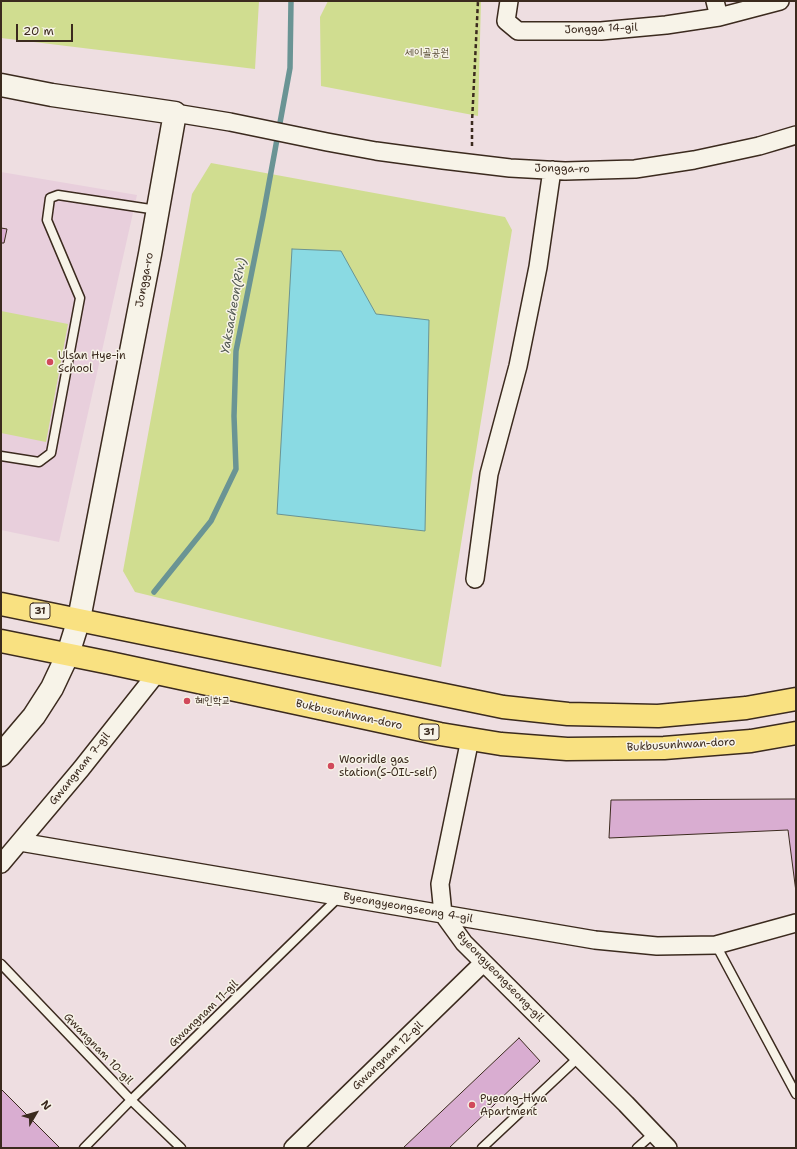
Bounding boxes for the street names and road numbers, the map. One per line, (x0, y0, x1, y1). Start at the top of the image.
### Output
street label: Jongga 14-gil (564, 21, 638, 37)
street label: Jongga-ro (534, 162, 590, 176)
street label: Jongga-ro (133, 252, 157, 308)
road number: 31 (30, 603, 50, 619)
street label: Bukbusunhwan-doro (295, 697, 403, 733)
road number: 31 (419, 724, 439, 740)
street label: Gwangnam 7-gil (47, 730, 113, 808)
street label: Bukbusunhwan-doro (626, 736, 736, 754)
street label: Byeongyeongseong 4-gil (342, 890, 474, 926)
street label: Byeongyeongseong-gil (454, 929, 546, 1025)
street label: Gwangnam 11-gil (167, 978, 241, 1050)
street label: Gwangnam 10-gil (61, 1011, 135, 1087)
street label: Gwangnam 12-gil (350, 1019, 426, 1093)

